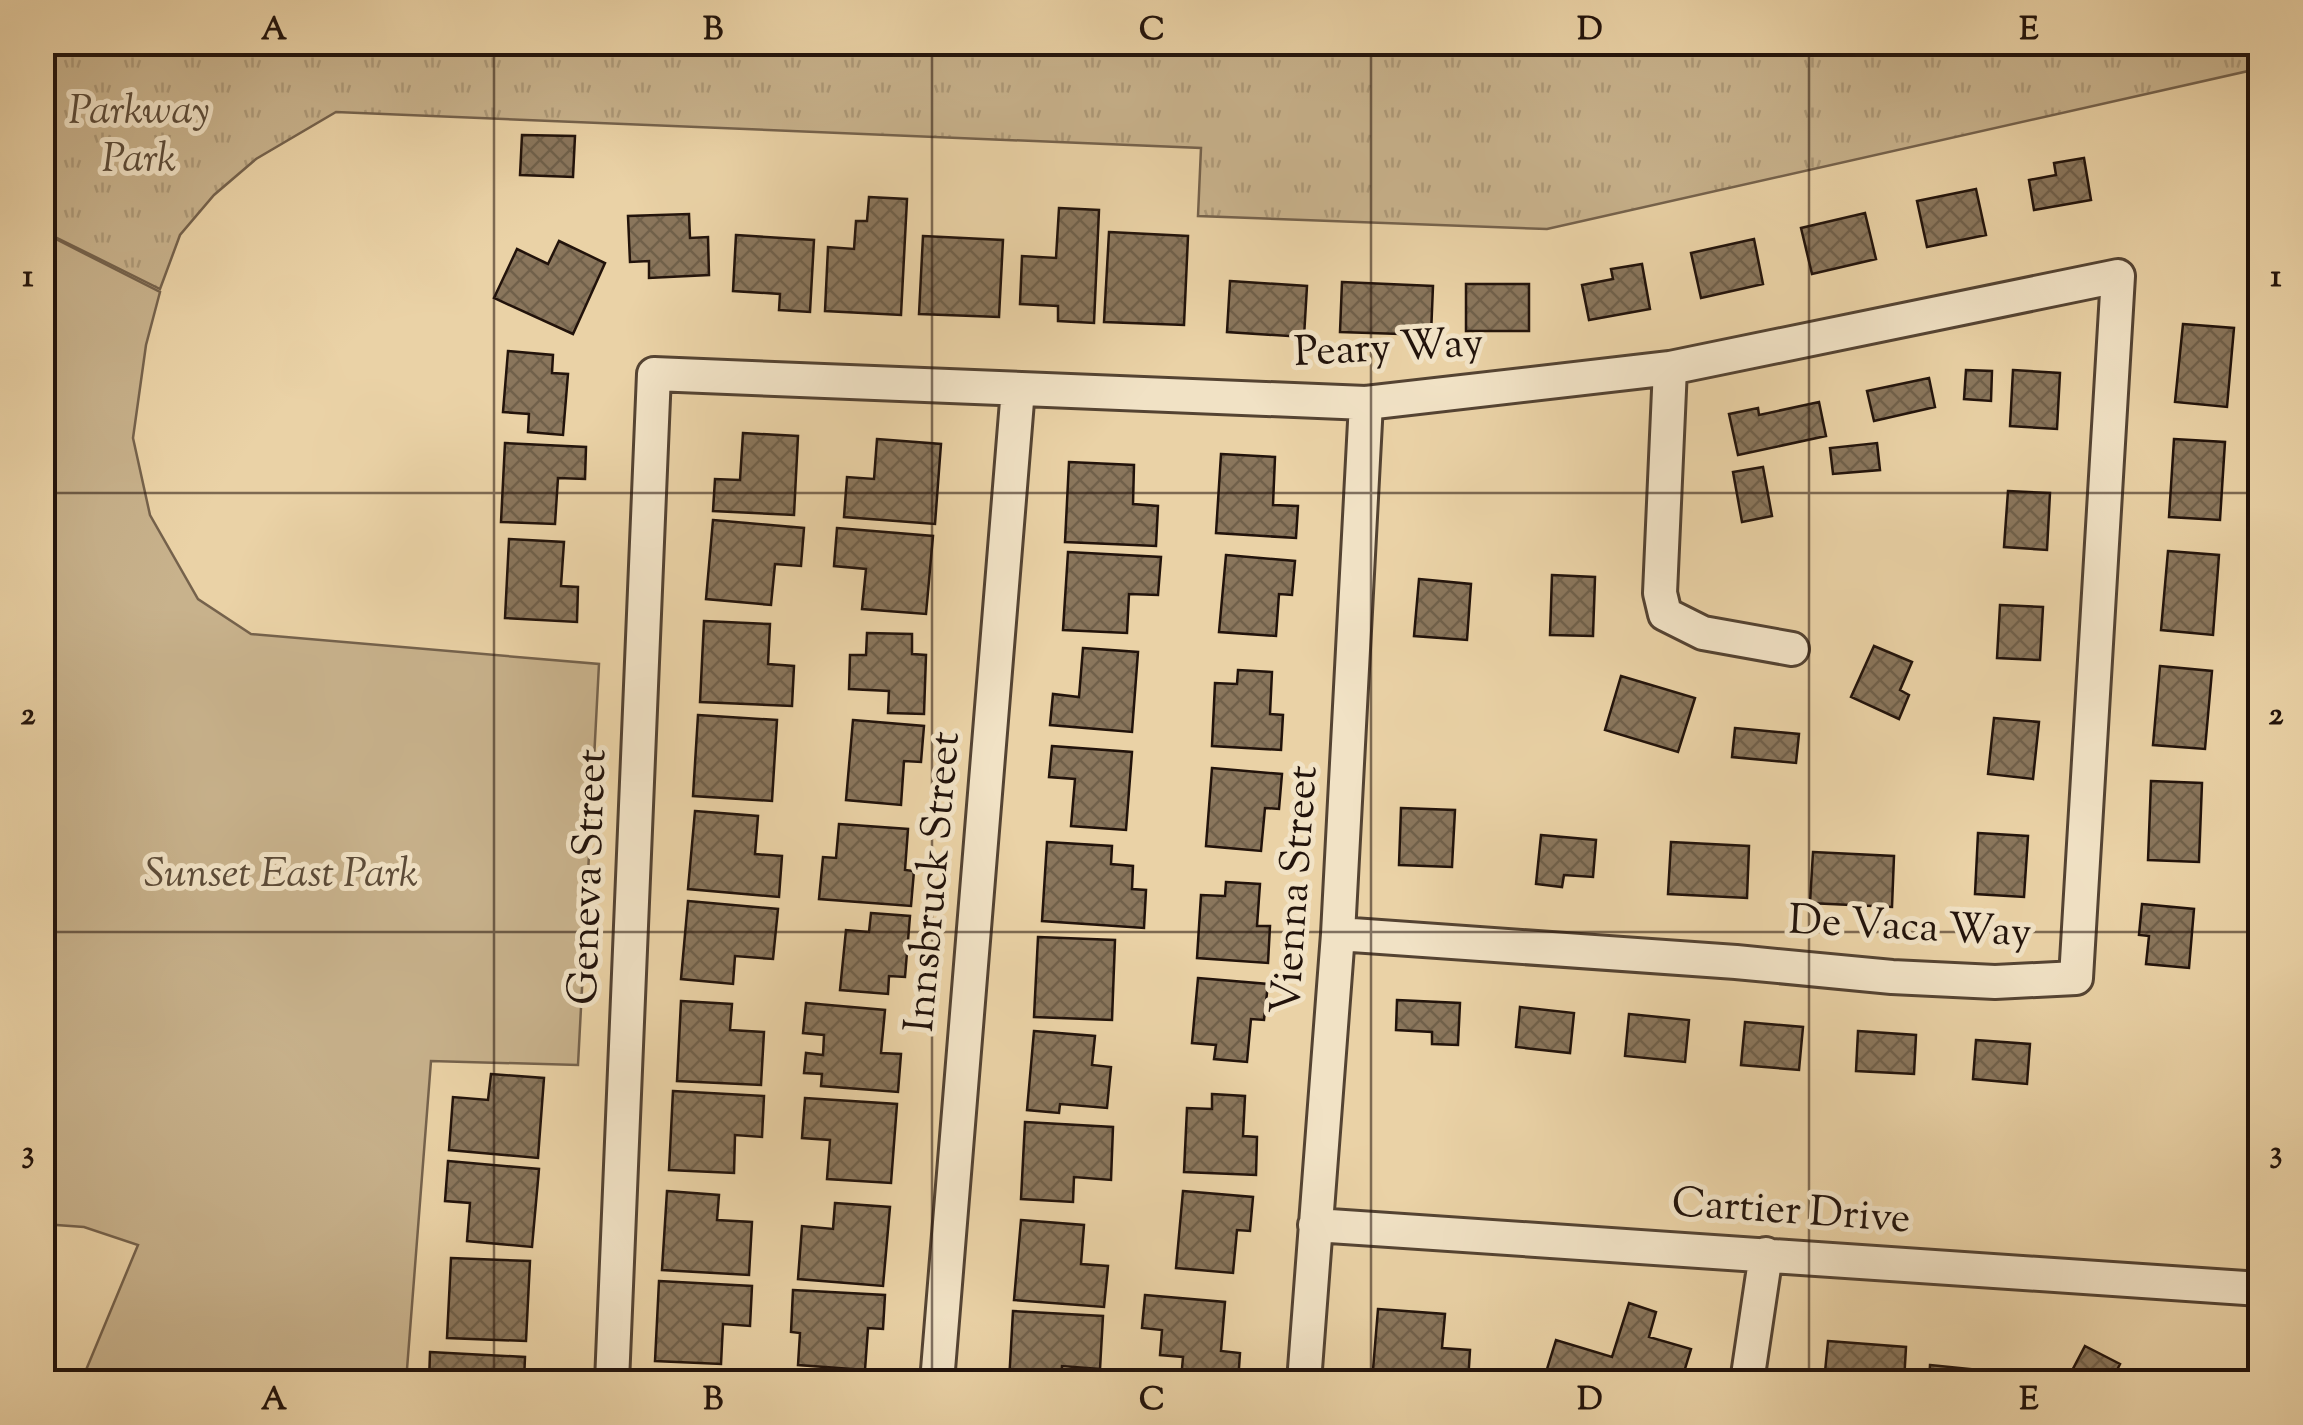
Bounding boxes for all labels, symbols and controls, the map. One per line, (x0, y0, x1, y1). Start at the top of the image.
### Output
text: A (261, 8, 287, 54)
text: B (703, 8, 723, 54)
text: C (1139, 8, 1165, 54)
text: D (1577, 8, 1603, 54)
text: E (2019, 8, 2039, 54)
park label: Parkway Park (68, 83, 210, 191)
text: 1 (23, 255, 34, 301)
text: 1 (2271, 255, 2282, 301)
street label: Peary Way (1293, 315, 1485, 385)
text: 2 (21, 693, 36, 739)
text: 2 (2269, 693, 2284, 739)
street label: Innsbruck Street (892, 729, 978, 1035)
street label: Geneva Street (556, 748, 624, 1006)
street label: Vienna Street (1258, 764, 1336, 1016)
park label: Sunset East Park (144, 846, 418, 906)
street label: De Vaca Way (1787, 893, 2033, 965)
text: 3 (22, 1131, 34, 1177)
text: 3 (2270, 1131, 2282, 1177)
street label: Cartier Drive (1670, 1175, 1912, 1251)
text: A (261, 1378, 287, 1424)
text: B (703, 1378, 723, 1424)
text: C (1139, 1378, 1165, 1424)
text: D (1577, 1378, 1603, 1424)
text: E (2019, 1378, 2039, 1424)

